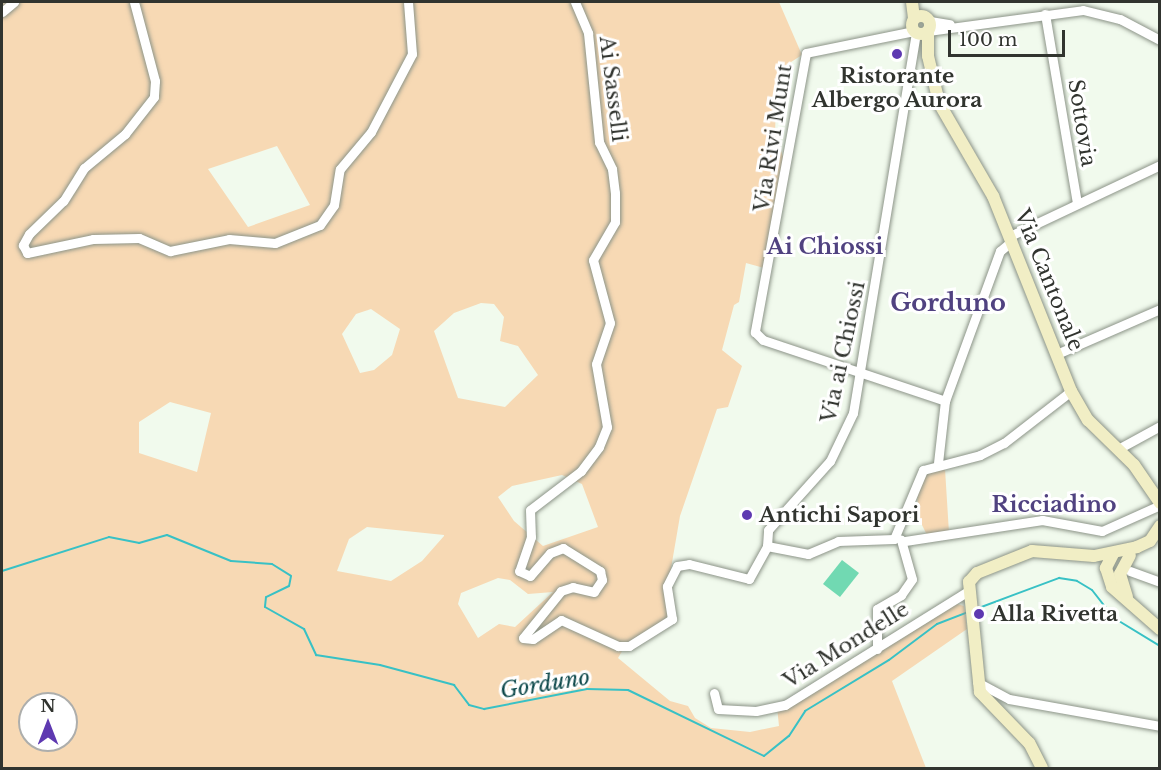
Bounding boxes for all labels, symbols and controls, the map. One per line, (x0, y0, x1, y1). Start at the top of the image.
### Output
scale bar (951, 18, 1068, 56)
text: 100 m (959, 29, 1017, 51)
street label: Ai Sasselli (594, 35, 632, 143)
marker: Ristorante Albergo Aurora (890, 47, 904, 61)
street label: Via Rivi Munt (749, 62, 797, 214)
place label: Ristorante Albergo Aurora (811, 63, 983, 113)
street label: Sottovia (1063, 78, 1101, 168)
street label: Via Cantonale (1009, 205, 1089, 355)
district label: Ai Chiossi (767, 234, 883, 260)
street label: Via ai Chiossi (816, 279, 870, 425)
district label: Gorduno (890, 289, 1006, 317)
district label: Ricciadino (992, 492, 1116, 518)
place label: Antichi Sapori (759, 502, 919, 528)
marker: Antichi Sapori (740, 508, 754, 522)
street label: Via Mondelle (778, 596, 914, 694)
place label: Alla Rivetta (991, 601, 1118, 627)
marker: Alla Rivetta (972, 607, 986, 621)
water label: Gorduno (498, 664, 592, 704)
north arrow (18, 692, 78, 752)
text: N (40, 696, 56, 716)

